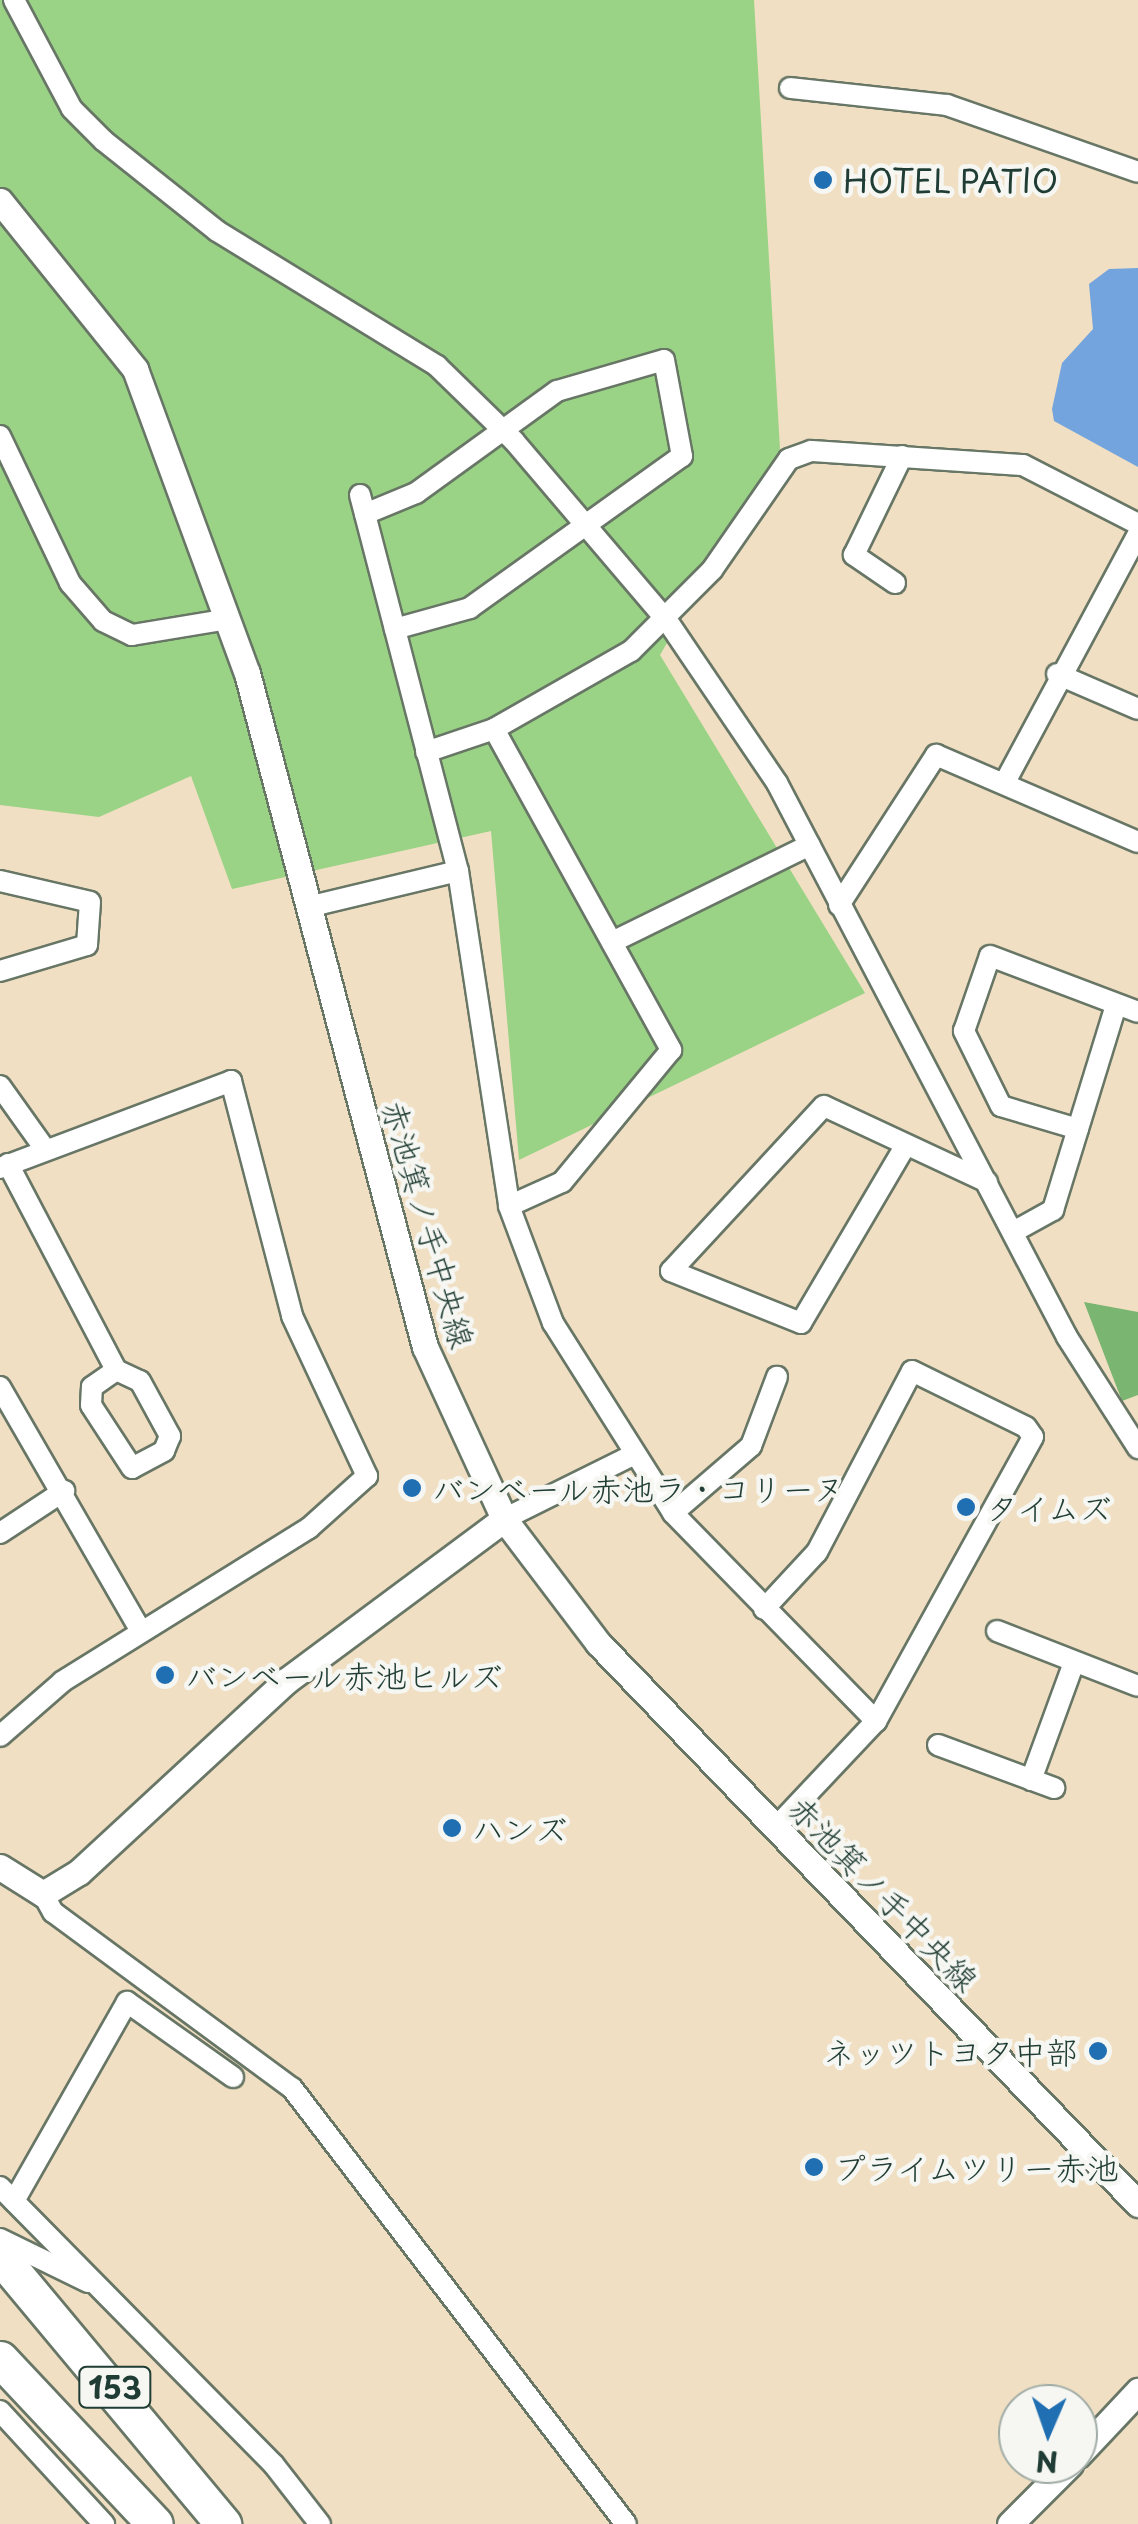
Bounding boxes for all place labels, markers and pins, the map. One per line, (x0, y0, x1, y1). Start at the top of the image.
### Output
place label: HOTEL PATIO (843, 161, 1062, 199)
marker: HOTEL PATIO (812, 169, 834, 191)
place label: バンベール赤池ラ・コリーヌ (432, 1469, 848, 1507)
marker: バンベール赤池ラ・コリーヌ (401, 1477, 423, 1499)
place label: タイムズ (986, 1488, 1114, 1526)
marker: タイムズ (955, 1496, 977, 1518)
place label: バンベール赤池ヒルズ (185, 1656, 505, 1694)
marker: バンベール赤池ヒルズ (154, 1664, 176, 1686)
place label: ハンズ (472, 1809, 568, 1847)
marker: ハンズ (441, 1817, 463, 1839)
place label: ネッツトヨタ中部 (822, 2032, 1078, 2070)
marker: ネッツトヨタ中部 (1087, 2040, 1109, 2062)
place label: プライムツリー赤池 (834, 2148, 1122, 2186)
marker: プライムツリー赤池 (803, 2156, 825, 2178)

